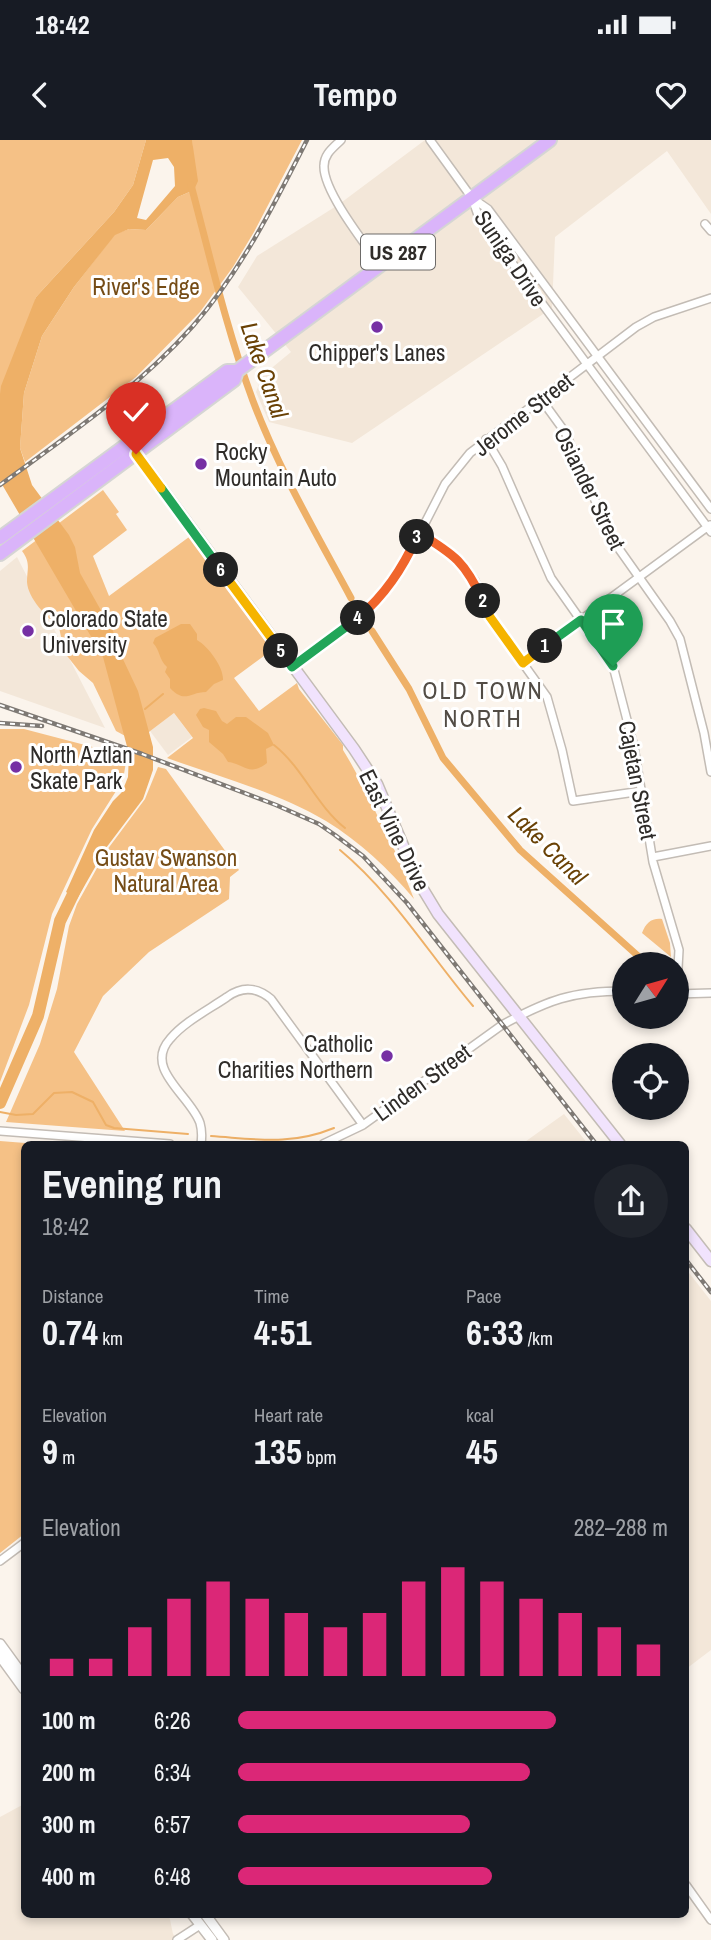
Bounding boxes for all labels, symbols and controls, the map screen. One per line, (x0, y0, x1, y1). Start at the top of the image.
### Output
text: 18:42 (35, 7, 90, 42)
text: Tempo (313, 73, 398, 116)
icon: back (21, 76, 59, 114)
icon: heart (652, 76, 690, 114)
street label: Suniga Drive (467, 204, 555, 312)
road number: US 287 (361, 234, 435, 270)
park label: River's Edge (92, 271, 200, 302)
water label: Lake Canal (234, 318, 297, 423)
marker: Chipper's Lanes (369, 319, 385, 335)
place label: Chipper's Lanes (309, 337, 445, 368)
street label: Jerome Street (467, 365, 579, 463)
pin (106, 382, 166, 454)
icon: check (117, 393, 155, 431)
street label: Osiander Street (547, 421, 633, 555)
place label: Rocky Mountain Auto (215, 436, 337, 493)
marker: Rocky Mountain Auto (193, 456, 209, 472)
pin: 3 (400, 520, 434, 554)
text: 3 (412, 523, 421, 549)
pin: 6 (204, 552, 238, 588)
text: 6 (216, 556, 225, 582)
pin: 2 (466, 584, 500, 618)
text: 2 (478, 587, 487, 613)
pin (583, 594, 643, 666)
pin: 4 (340, 601, 376, 636)
place label: Colorado State University (42, 603, 168, 660)
text: 4 (353, 604, 362, 630)
icon: arrive (594, 605, 632, 643)
marker: Colorado State University (20, 623, 36, 639)
pin: 1 (528, 629, 562, 664)
text: 1 (540, 632, 549, 658)
pin: 5 (264, 634, 298, 668)
text: 5 (276, 637, 285, 663)
district label: OLD TOWN NORTH (422, 674, 544, 734)
street label: Cajetan Street (611, 718, 665, 842)
place label: North Aztlan Skate Park (30, 739, 133, 796)
marker: North Aztlan Skate Park (8, 759, 24, 775)
street label: East Vine Drive (352, 764, 438, 896)
water label: Lake Canal (501, 798, 595, 892)
park label: Gustav Swanson Natural Area (95, 842, 237, 899)
north arrow (612, 952, 690, 1029)
map controls (612, 952, 689, 1120)
place label: Catholic Charities Northern (218, 1028, 373, 1085)
street label: Linden Street (367, 1036, 477, 1128)
button: locate (612, 1043, 689, 1120)
marker: Catholic Charities Northern (379, 1048, 395, 1064)
text: Evening run (42, 1159, 222, 1210)
button: share (594, 1164, 668, 1238)
text: 18:42 (42, 1211, 89, 1242)
text: Distance (42, 1283, 103, 1309)
text: Time (254, 1283, 289, 1309)
text: Pace (466, 1283, 502, 1309)
text: 0.74 (42, 1309, 98, 1356)
text: 4:51 (254, 1309, 311, 1356)
text: 6:33 (466, 1309, 523, 1356)
text: km (98, 1325, 123, 1351)
text: /km (523, 1325, 553, 1351)
text: Elevation (42, 1402, 107, 1428)
text: Heart rate (254, 1402, 323, 1428)
text: kcal (466, 1402, 494, 1428)
text: 9 (42, 1428, 58, 1475)
text: 135 (254, 1428, 302, 1475)
text: 45 (466, 1428, 498, 1475)
text: m (58, 1444, 75, 1470)
text: bpm (302, 1444, 337, 1470)
text: Elevation (42, 1512, 121, 1543)
text: 282–288 m (574, 1512, 668, 1543)
text: 100 m (42, 1705, 95, 1736)
text: 6:26 (154, 1705, 191, 1736)
text: 200 m (42, 1757, 95, 1788)
text: 6:34 (154, 1757, 191, 1788)
text: 300 m (42, 1809, 95, 1840)
text: 6:57 (154, 1809, 191, 1840)
text: 400 m (42, 1861, 95, 1892)
text: 6:48 (154, 1861, 191, 1892)

